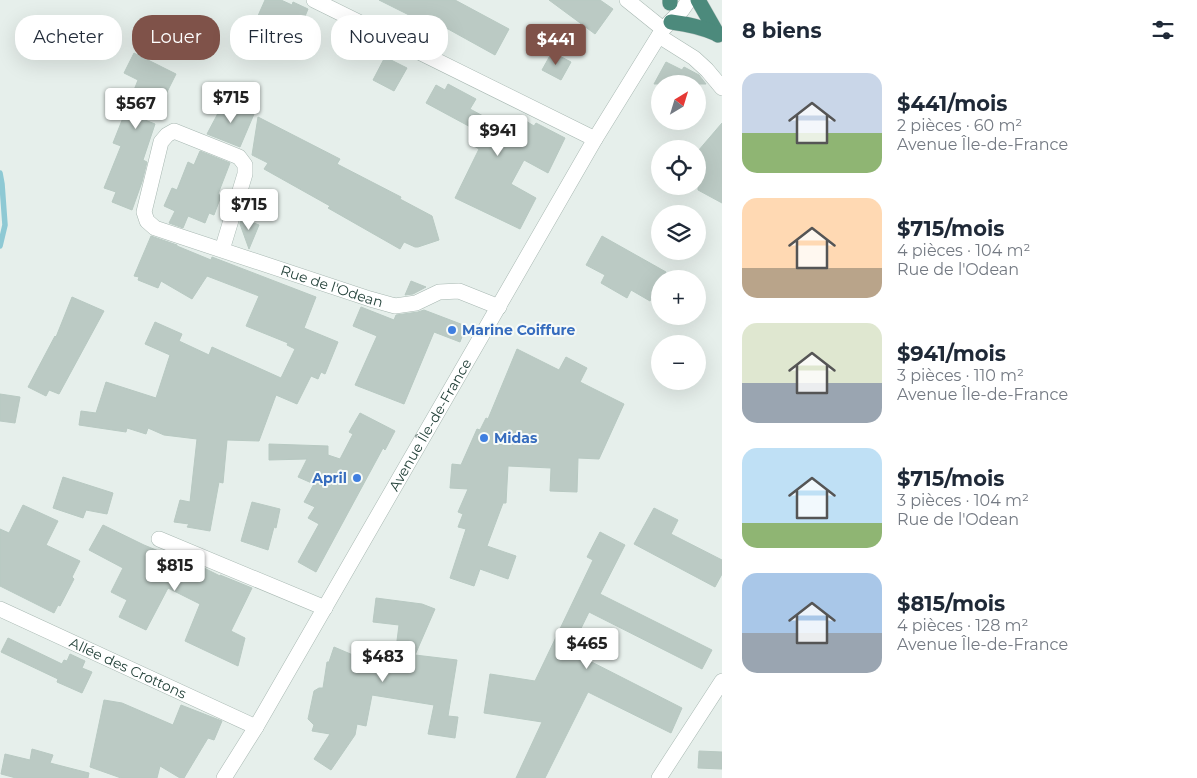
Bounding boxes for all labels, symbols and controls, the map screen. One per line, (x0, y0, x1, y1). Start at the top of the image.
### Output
chip: Acheter (15, 15, 122, 60)
chip: Louer (132, 15, 220, 60)
chip: Filtres (230, 15, 321, 60)
chip: Nouveau (331, 15, 448, 60)
icon: filters (1149, 16, 1177, 44)
text: 8 biens (742, 18, 822, 43)
pin: $441 (526, 23, 586, 66)
text: $441 (537, 30, 575, 49)
north arrow (651, 75, 706, 130)
map controls (651, 75, 706, 390)
pin: $715 (201, 82, 261, 124)
pin: $567 (106, 88, 166, 130)
text: $715 (213, 88, 249, 107)
text: $441/mois (897, 91, 1008, 116)
icon: home (782, 93, 842, 153)
text: $567 (116, 94, 156, 113)
pin: $941 (468, 114, 528, 157)
text: 2 pièces · 60 m² (897, 116, 1022, 135)
text: $941 (479, 121, 517, 140)
text: Avenue Île-de-France (897, 135, 1068, 154)
button: locate (651, 140, 706, 195)
pin: $715 (219, 188, 279, 231)
text: $715 (231, 195, 267, 214)
button: layers (651, 205, 706, 260)
text: $715/mois (897, 216, 1004, 241)
icon: home (782, 218, 842, 278)
text: 4 pièces · 104 m² (897, 241, 1030, 260)
text: Rue de l'Odean (897, 260, 1019, 279)
street label: Rue de l'Odean (278, 261, 385, 311)
button: + (651, 270, 706, 325)
place label: Marine Coiffure (462, 321, 575, 339)
marker: Marine Coiffure (446, 324, 458, 336)
button: − (651, 335, 706, 390)
text: $941/mois (897, 341, 1006, 366)
icon: home (782, 343, 842, 403)
street label: Avenue Île-de-France (385, 355, 475, 494)
text: 3 pièces · 110 m² (897, 366, 1024, 385)
text: Avenue Île-de-France (897, 385, 1068, 404)
place label: Midas (494, 429, 538, 447)
marker: Midas (478, 432, 490, 444)
text: $715/mois (897, 466, 1004, 491)
icon: home (782, 468, 842, 528)
place label: April (311, 469, 347, 487)
marker: April (351, 472, 363, 484)
text: 3 pièces · 104 m² (897, 491, 1029, 510)
text: Rue de l'Odean (897, 510, 1019, 529)
pin: $815 (145, 550, 205, 592)
text: $815 (157, 556, 193, 575)
text: $815/mois (897, 591, 1005, 616)
icon: home (782, 593, 842, 653)
text: 4 pièces · 128 m² (897, 616, 1028, 635)
pin: $465 (557, 628, 617, 670)
street label: Allée des Crottons (67, 633, 190, 703)
text: $465 (566, 634, 608, 653)
text: Avenue Île-de-France (897, 635, 1068, 654)
pin: $483 (353, 640, 413, 683)
text: $483 (362, 647, 404, 666)

